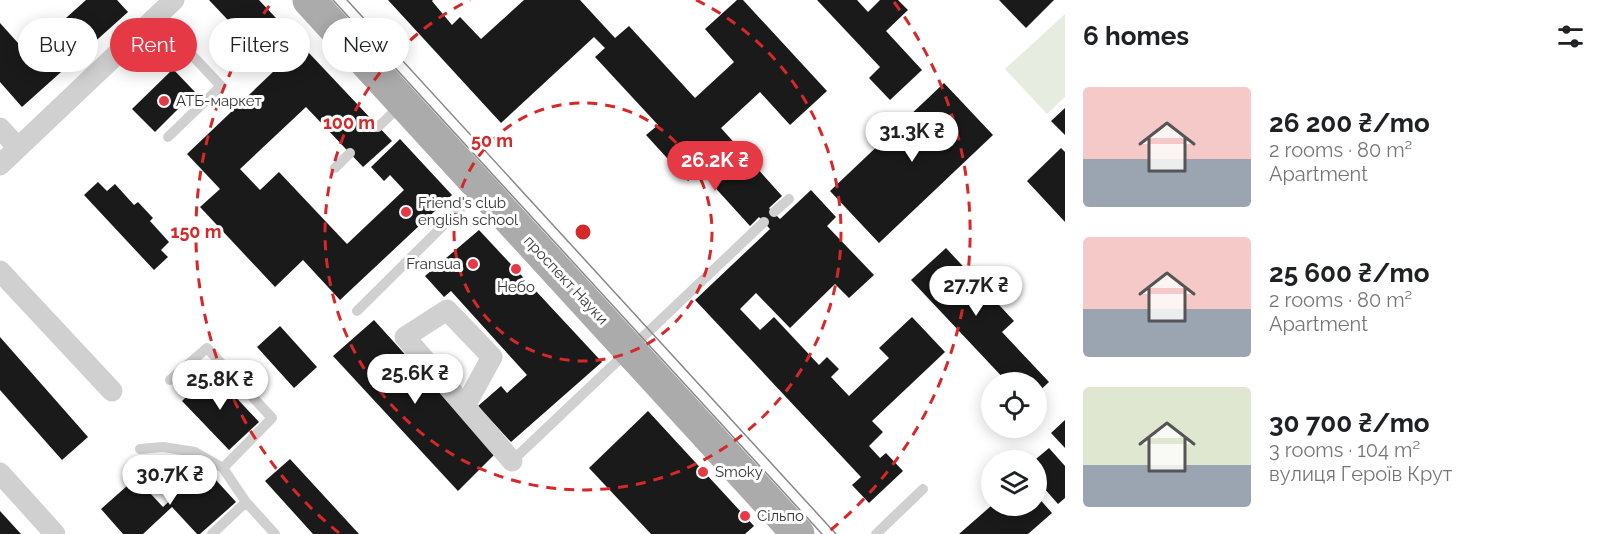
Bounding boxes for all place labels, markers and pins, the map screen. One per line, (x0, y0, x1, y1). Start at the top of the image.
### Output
place label: АТБ-маркет (176, 92, 262, 110)
marker: АТБ-маркет (157, 94, 171, 108)
pin: 31.3K ₴ (857, 112, 967, 163)
pin: 26.2K ₴ (660, 141, 770, 192)
place label: Friend's club english school (418, 194, 519, 229)
marker: Friend's club english school (399, 205, 413, 219)
centre of rings (573, 222, 593, 242)
place label: Fransua (406, 255, 461, 273)
marker: Fransua (466, 257, 480, 271)
marker: Небо (509, 262, 523, 276)
pin: 27.7K ₴ (921, 266, 1031, 317)
place label: Небо (497, 278, 535, 296)
pin: 25.6K ₴ (360, 354, 470, 405)
pin: 25.8K ₴ (165, 360, 275, 411)
pin: 30.7K ₴ (115, 455, 225, 506)
place label: Smoky (715, 463, 763, 481)
marker: Smoky (696, 465, 710, 479)
place label: Сільпо (757, 507, 804, 525)
marker: Сільпо (738, 509, 752, 523)

